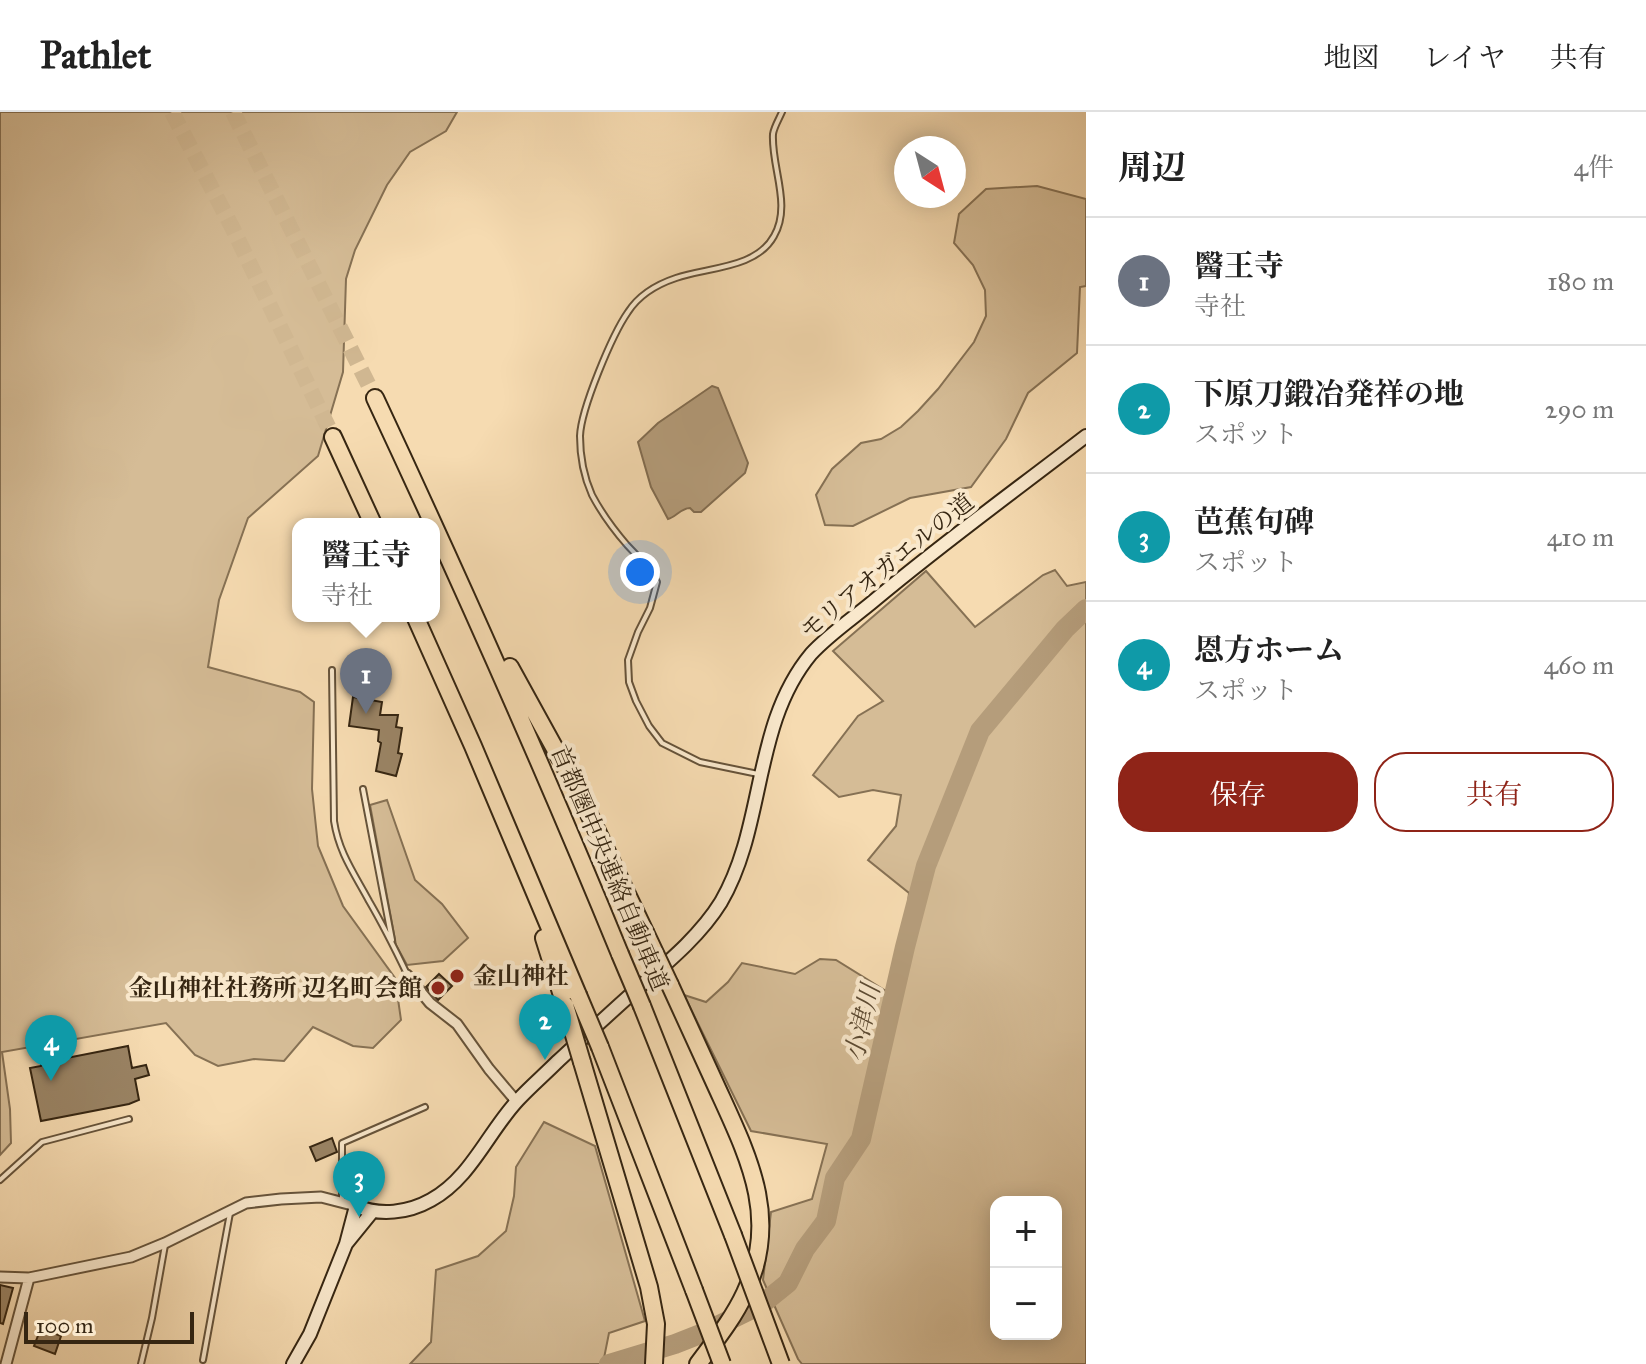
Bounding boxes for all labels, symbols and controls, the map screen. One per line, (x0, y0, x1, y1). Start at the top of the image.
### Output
text: Pathlet (40, 32, 151, 78)
text: 地図 (1323, 40, 1379, 75)
text: レイヤ (1423, 40, 1506, 75)
text: 共有 (1550, 40, 1606, 75)
north arrow (894, 136, 966, 208)
text: 周辺 (1118, 147, 1186, 188)
text: 4件 (1574, 151, 1614, 183)
text: 醫王寺 (1194, 248, 1284, 284)
text: 1 (1139, 265, 1149, 297)
text: 180 m (1547, 265, 1614, 297)
text: 寺社 (1194, 290, 1246, 322)
text: 下原刀鍛冶発祥の地 (1194, 376, 1464, 412)
text: 2 (1138, 393, 1150, 425)
text: 290 m (1545, 393, 1614, 425)
text: スポット (1194, 418, 1298, 450)
street label: モリアオガエルの道 (794, 487, 980, 645)
text: 芭蕉句碑 (1194, 504, 1314, 540)
popup (292, 518, 440, 622)
text: 3 (1139, 521, 1149, 553)
text: 410 m (1547, 521, 1614, 553)
text: 醫王寺 (321, 537, 411, 573)
text: スポット (1194, 546, 1298, 578)
your location (620, 552, 660, 592)
text: 寺社 (321, 579, 373, 611)
text: 恩方ホーム (1194, 632, 1344, 668)
pin: 1 (340, 648, 392, 714)
text: 4 (1137, 649, 1151, 681)
text: 460 m (1544, 649, 1614, 681)
text: スポット (1194, 674, 1298, 706)
street label: 首都圏中央連絡自動車道 (545, 741, 675, 995)
button: 保存 (1118, 752, 1358, 832)
button: 共有 (1374, 752, 1614, 832)
place label: 金山神社 (473, 961, 569, 991)
marker: 金山神社 (448, 967, 466, 985)
place label: 金山神社社務所 辺名町会館 (129, 973, 422, 1003)
water label: 小津川 (838, 978, 887, 1065)
marker: 金山神社社務所 辺名町会館 (429, 979, 447, 997)
pin: 2 (519, 994, 571, 1060)
pin: 4 (25, 1015, 77, 1081)
pin: 3 (333, 1151, 385, 1217)
map controls (990, 1196, 1062, 1340)
button: + (990, 1196, 1062, 1268)
button: − (990, 1268, 1062, 1340)
scale bar (24, 1308, 194, 1344)
text: 100 m (36, 1312, 93, 1339)

